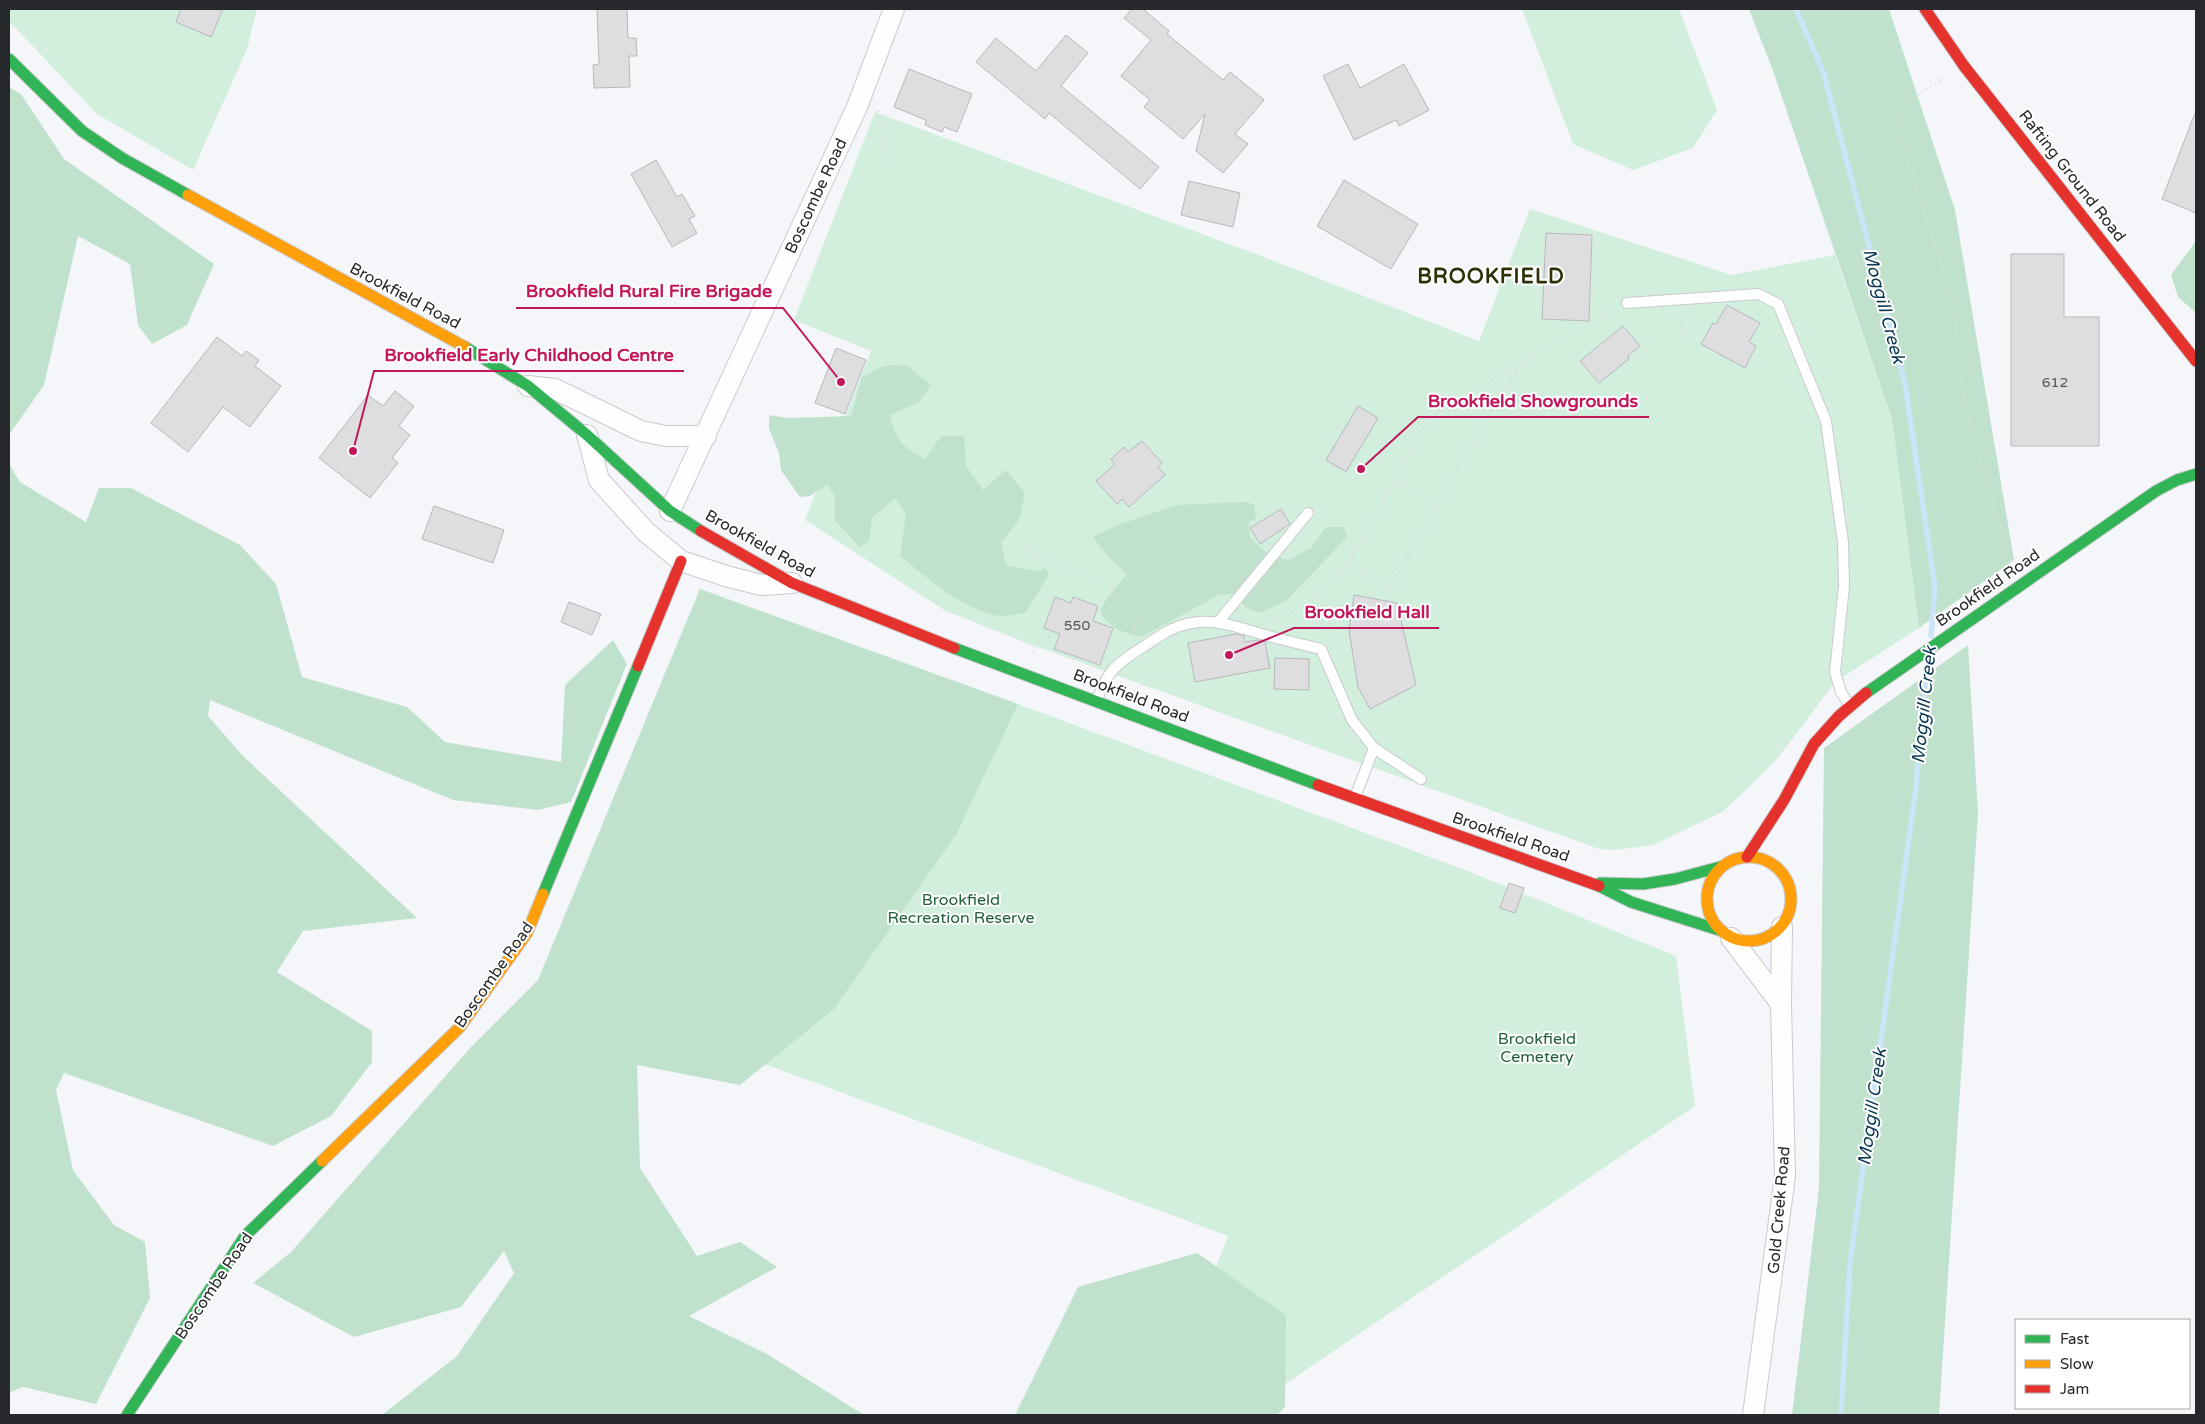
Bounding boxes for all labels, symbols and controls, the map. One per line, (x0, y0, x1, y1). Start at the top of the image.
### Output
street label: Rafting Ground Road (2014, 106, 2130, 246)
street label: Boscombe Road (781, 135, 851, 257)
water label: Moggill Creek (1858, 246, 1910, 367)
street label: Brookfield Road (346, 258, 464, 334)
district label: BROOKFIELD (1417, 264, 1565, 289)
callout: Brookfield Rural Fire Brigade (516, 275, 783, 308)
text: Brookfield Rural Fire Brigade (526, 280, 772, 302)
callout: Brookfield Early Childhood Centre (374, 338, 684, 371)
text: Brookfield Early Childhood Centre (384, 344, 674, 366)
house number: 612 (2042, 374, 2068, 391)
callout: Brookfield Showgrounds (1418, 384, 1649, 417)
text: Brookfield Showgrounds (1428, 390, 1639, 412)
street label: Brookfield Road (701, 505, 819, 583)
street label: Brookfield Road (1932, 545, 2044, 631)
callout: Brookfield Hall (1294, 595, 1439, 628)
text: Brookfield Hall (1304, 601, 1430, 623)
house number: 550 (1064, 617, 1090, 634)
water label: Moggill Creek (1907, 644, 1941, 765)
street label: Brookfield Road (1070, 665, 1192, 727)
street label: Brookfield Road (1450, 808, 1572, 866)
park label: Brookfield Recreation Reserve (887, 890, 1035, 928)
street label: Boscombe Road (450, 918, 538, 1032)
park label: Brookfield Cemetery (1498, 1029, 1576, 1067)
water label: Moggill Creek (1853, 1046, 1891, 1167)
street label: Gold Creek Road (1763, 1145, 1795, 1275)
street label: Boscombe Road (171, 1229, 257, 1343)
legend (2015, 1319, 2190, 1409)
text: Fast (2060, 1330, 2090, 1348)
text: Slow (2060, 1355, 2094, 1373)
text: Jam (2060, 1380, 2089, 1398)

